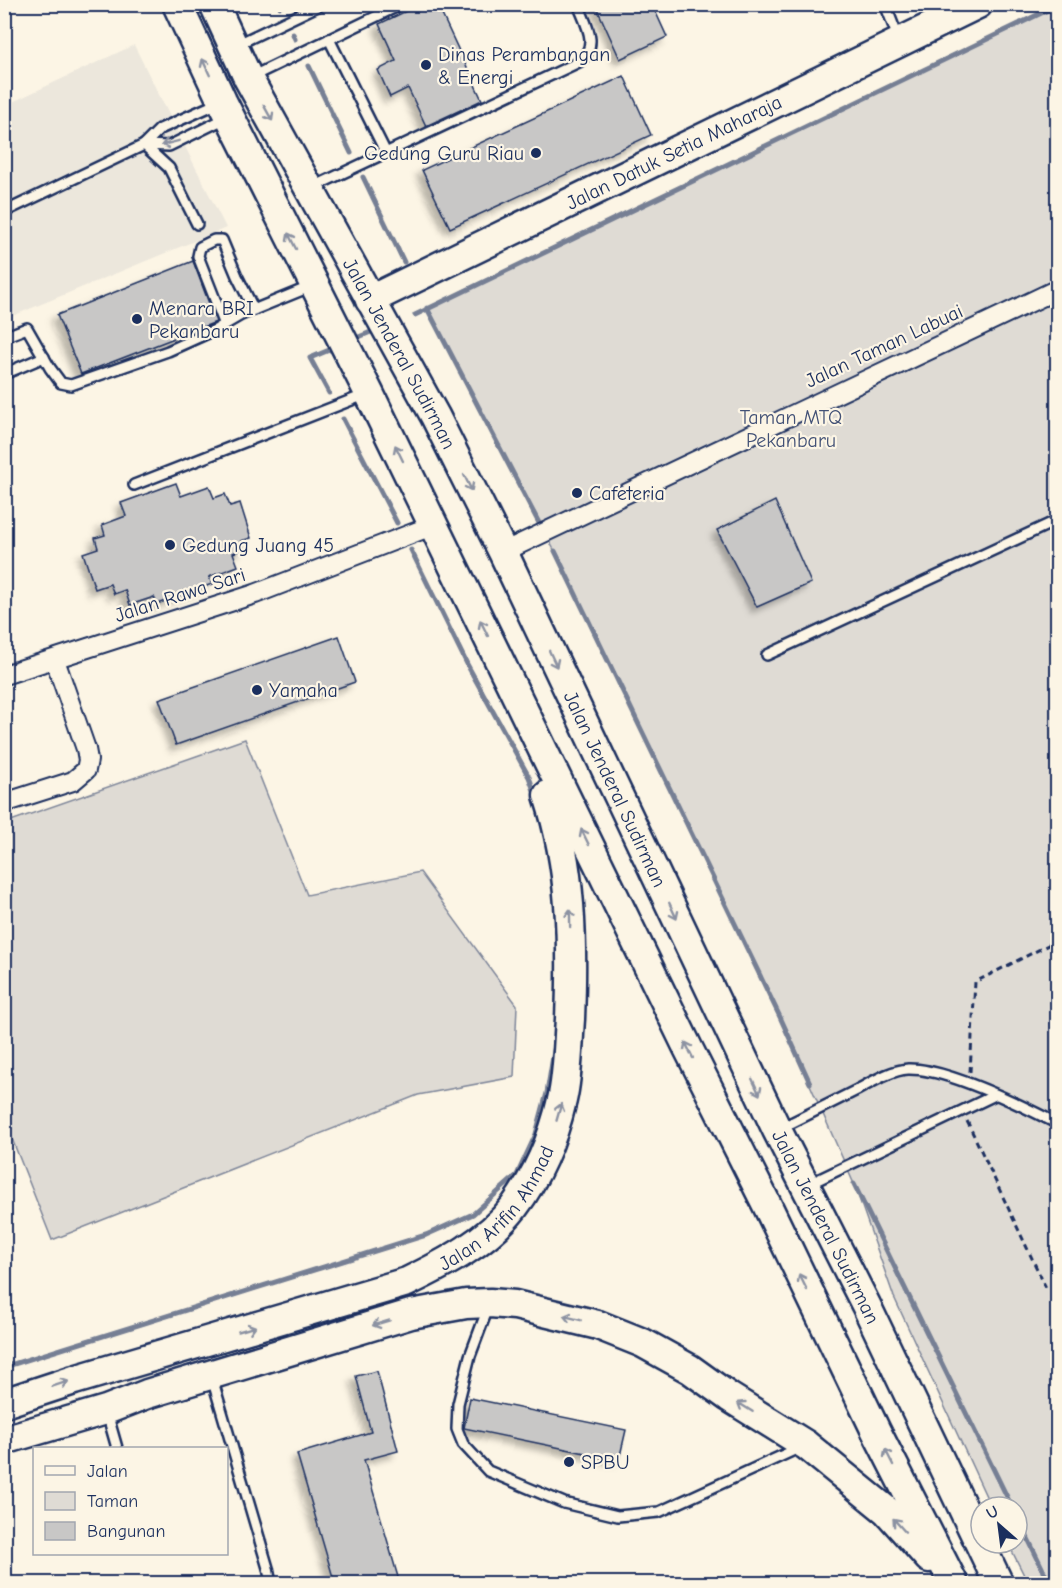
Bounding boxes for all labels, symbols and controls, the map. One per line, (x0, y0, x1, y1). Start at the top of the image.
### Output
place label: Dinas Perambangan & Energi (438, 43, 610, 89)
one-way arrow (199, 58, 211, 76)
marker: Dinas Perambangan & Energi (419, 58, 433, 72)
street label: Jalan Datuk Setia Maharaja (562, 90, 785, 214)
one-way arrow (263, 104, 274, 122)
one-way arrow (161, 138, 180, 150)
place label: Gedung Guru Riau (364, 142, 524, 165)
marker: Gedung Guru Riau (529, 146, 543, 160)
one-way arrow (286, 233, 298, 251)
street label: Jalan Jenderal Sudirman (338, 254, 461, 453)
place label: Menara BRI Pekanbaru (149, 297, 254, 343)
street label: Jalan Taman Labuai (802, 299, 966, 393)
marker: Menara BRI Pekanbaru (130, 312, 144, 326)
park label: Taman MTQ Pekanbaru (740, 406, 842, 452)
one-way arrow (392, 444, 404, 462)
one-way arrow (463, 473, 475, 491)
place label: Cafeteria (589, 482, 665, 505)
marker: Cafeteria (570, 486, 584, 500)
place label: Gedung Juang 45 (182, 534, 334, 557)
marker: Gedung Juang 45 (163, 538, 177, 552)
street label: Jalan Rawa Sari (112, 563, 248, 627)
one-way arrow (478, 620, 490, 638)
one-way arrow (547, 649, 559, 667)
place label: Yamaha (269, 679, 338, 702)
marker: Yamaha (250, 683, 264, 697)
street label: Jalan Jenderal Sudirman (559, 687, 672, 891)
one-way arrow (578, 829, 590, 847)
one-way arrow (667, 901, 679, 919)
one-way arrow (564, 908, 576, 928)
one-way arrow (683, 1042, 694, 1060)
one-way arrow (751, 1077, 763, 1095)
one-way arrow (554, 1103, 565, 1122)
street label: Jalan Jenderal Sudirman (767, 1126, 885, 1327)
street label: Jalan Arifin Ahmad (435, 1142, 558, 1275)
one-way arrow (796, 1273, 808, 1291)
one-way arrow (563, 1312, 582, 1324)
one-way arrow (372, 1318, 391, 1329)
one-way arrow (237, 1323, 256, 1334)
one-way arrow (50, 1378, 69, 1389)
one-way arrow (737, 1400, 754, 1412)
legend (33, 1447, 228, 1555)
one-way arrow (883, 1448, 894, 1466)
place label: SPBU (581, 1451, 629, 1474)
marker: SPBU (562, 1455, 576, 1469)
text: Jalan (87, 1461, 128, 1482)
text: Taman (87, 1491, 138, 1512)
north arrow (969, 1495, 1029, 1555)
text: U (983, 1502, 1001, 1523)
one-way arrow (892, 1517, 906, 1532)
text: Bangunan (87, 1521, 165, 1542)

